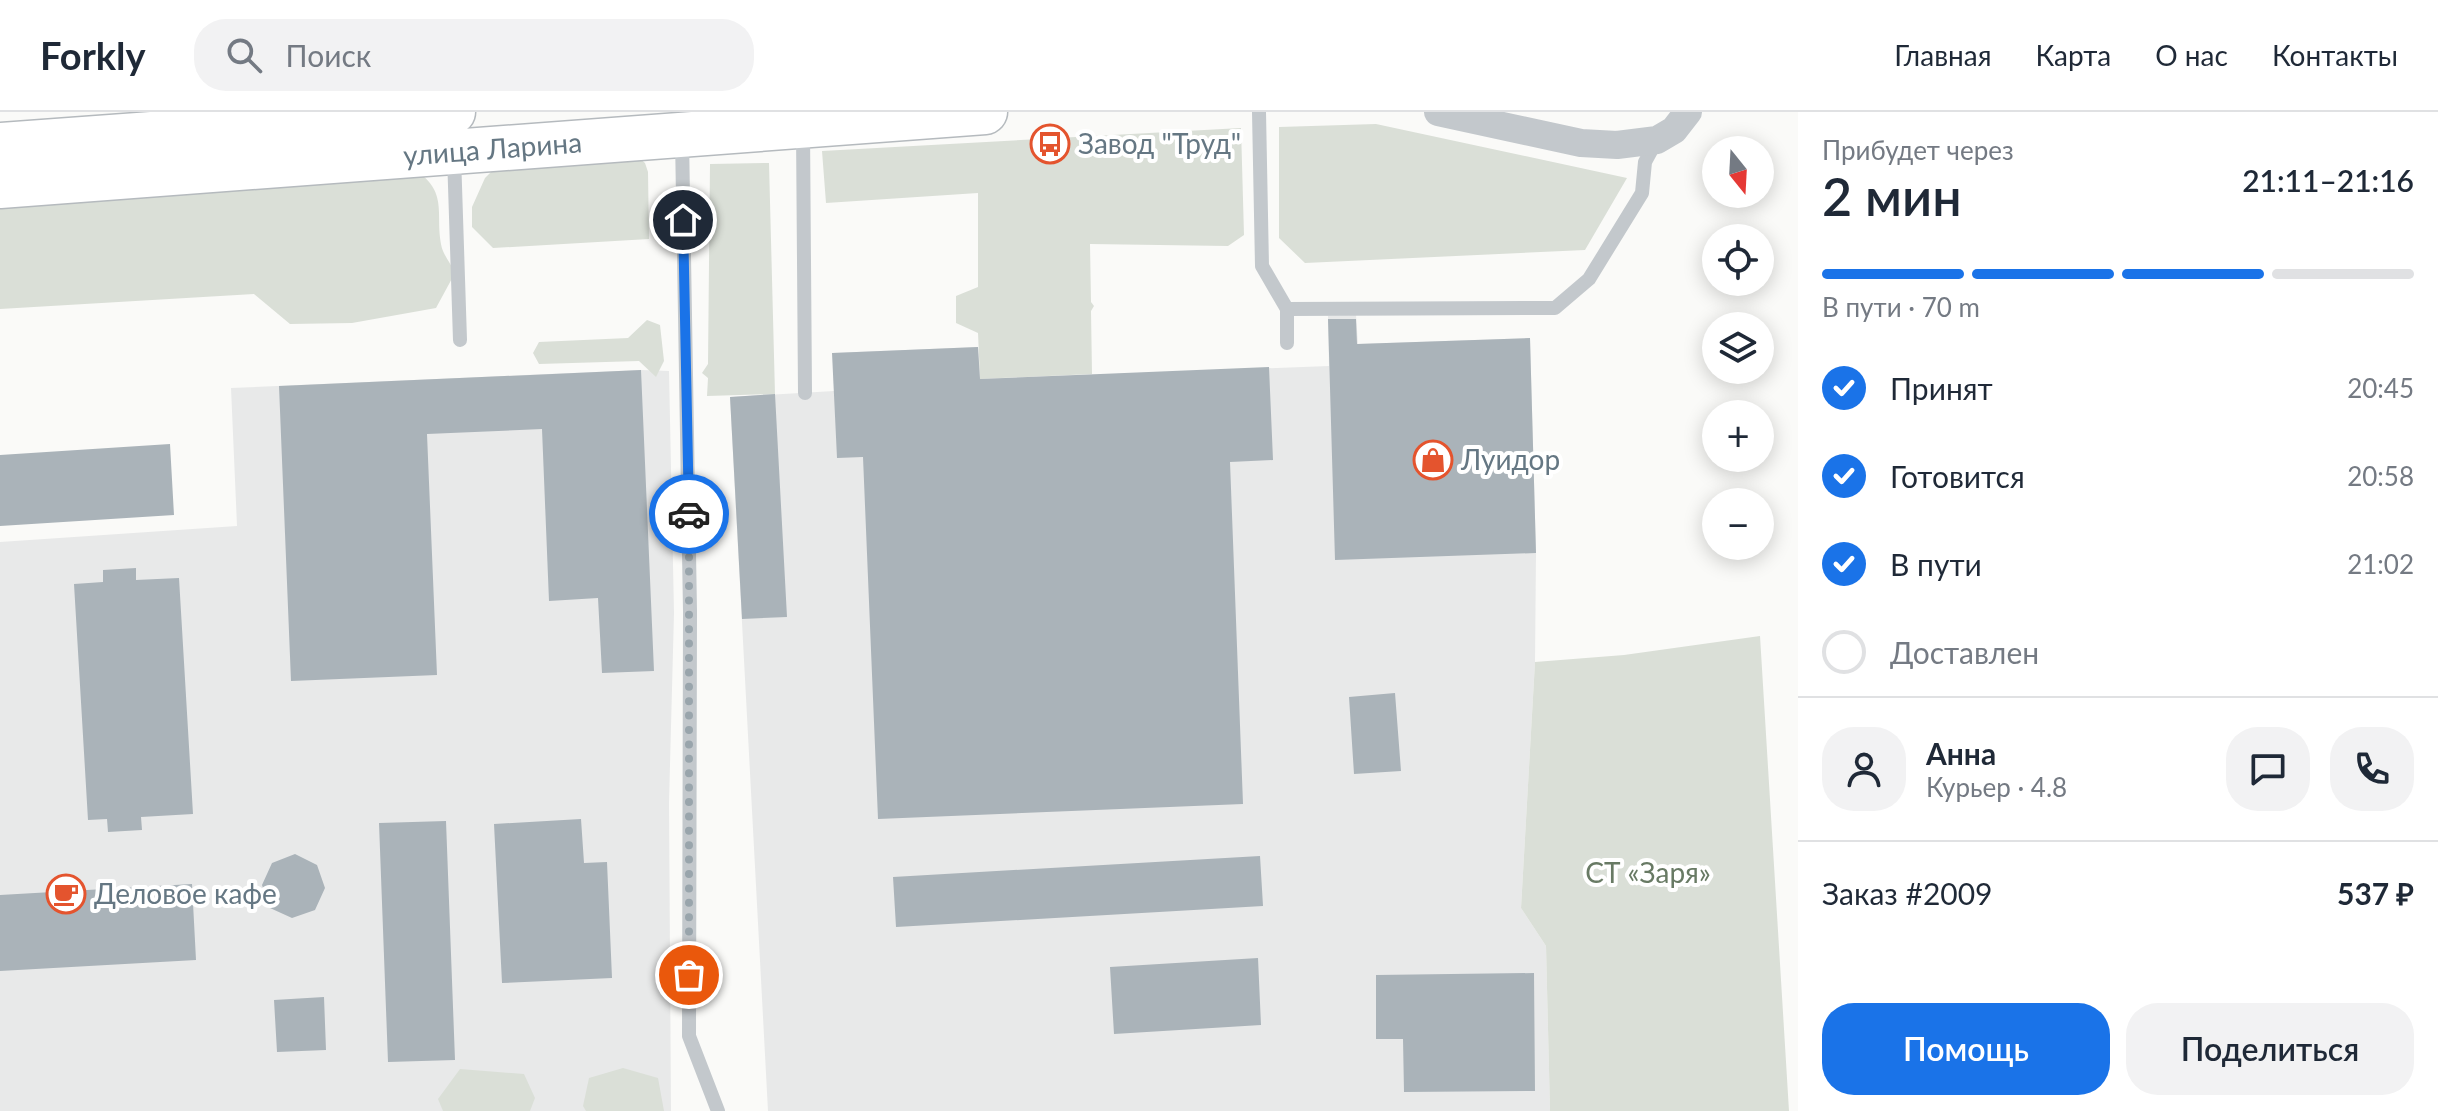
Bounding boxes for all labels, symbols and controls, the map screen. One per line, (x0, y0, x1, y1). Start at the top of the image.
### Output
search box (194, 19, 754, 91)
text: Forkly (40, 32, 146, 78)
icon: search (222, 33, 266, 77)
text: Поиск (286, 37, 371, 73)
text: Главная (1894, 38, 1992, 72)
text: Карта (2036, 38, 2111, 72)
text: О нас (2155, 38, 2228, 72)
text: Контакты (2272, 38, 2398, 72)
bus stop icon: Завод "Труд" (1029, 123, 1071, 165)
street label: улица Ларина (402, 124, 583, 172)
place label: Завод "Труд" (1078, 126, 1241, 160)
text: Прибудет через (1822, 134, 2014, 166)
north arrow (1702, 136, 1774, 208)
map controls (1702, 136, 1774, 560)
text: 21:11–21:16 (2242, 162, 2414, 198)
text: 2 мин (1822, 165, 1962, 227)
pin (649, 186, 717, 254)
icon: home (661, 198, 705, 242)
button: locate (1702, 224, 1774, 296)
text: В пути · 70 m (1822, 291, 1980, 323)
button: layers (1702, 312, 1774, 384)
icon: check (1822, 366, 1866, 410)
text: Принят (1890, 370, 1993, 406)
text: 20:45 (2347, 372, 2414, 404)
button: + (1702, 400, 1774, 472)
shop icon: Луидор (1412, 439, 1454, 481)
place label: Луидор (1460, 442, 1560, 476)
icon: check (1822, 454, 1866, 498)
text: Готовится (1890, 458, 2025, 494)
text: 20:58 (2347, 460, 2414, 492)
courier (649, 474, 729, 554)
button: − (1702, 488, 1774, 560)
icon: car (667, 492, 711, 536)
icon: check (1822, 542, 1866, 586)
text: В пути (1890, 546, 1982, 582)
text: 21:02 (2347, 548, 2414, 580)
text: Доставлен (1890, 634, 2039, 670)
button: person (1822, 727, 1906, 811)
button: chat (2226, 727, 2310, 811)
button: phone (2330, 727, 2414, 811)
text: Анна (1926, 735, 1996, 771)
text: Курьер · 4.8 (1926, 771, 2067, 803)
park label: СТ «Заря» (1585, 855, 1711, 889)
cafe icon: Деловое кафе (45, 873, 87, 915)
text: Заказ #2009 (1822, 875, 1993, 911)
text: 537 ₽ (2337, 875, 2414, 911)
place label: Деловое кафе (94, 876, 277, 910)
pin (655, 941, 723, 1009)
icon: bag (667, 953, 711, 997)
button: Помощь (1822, 1003, 2110, 1095)
button: Поделиться (2126, 1003, 2414, 1095)

